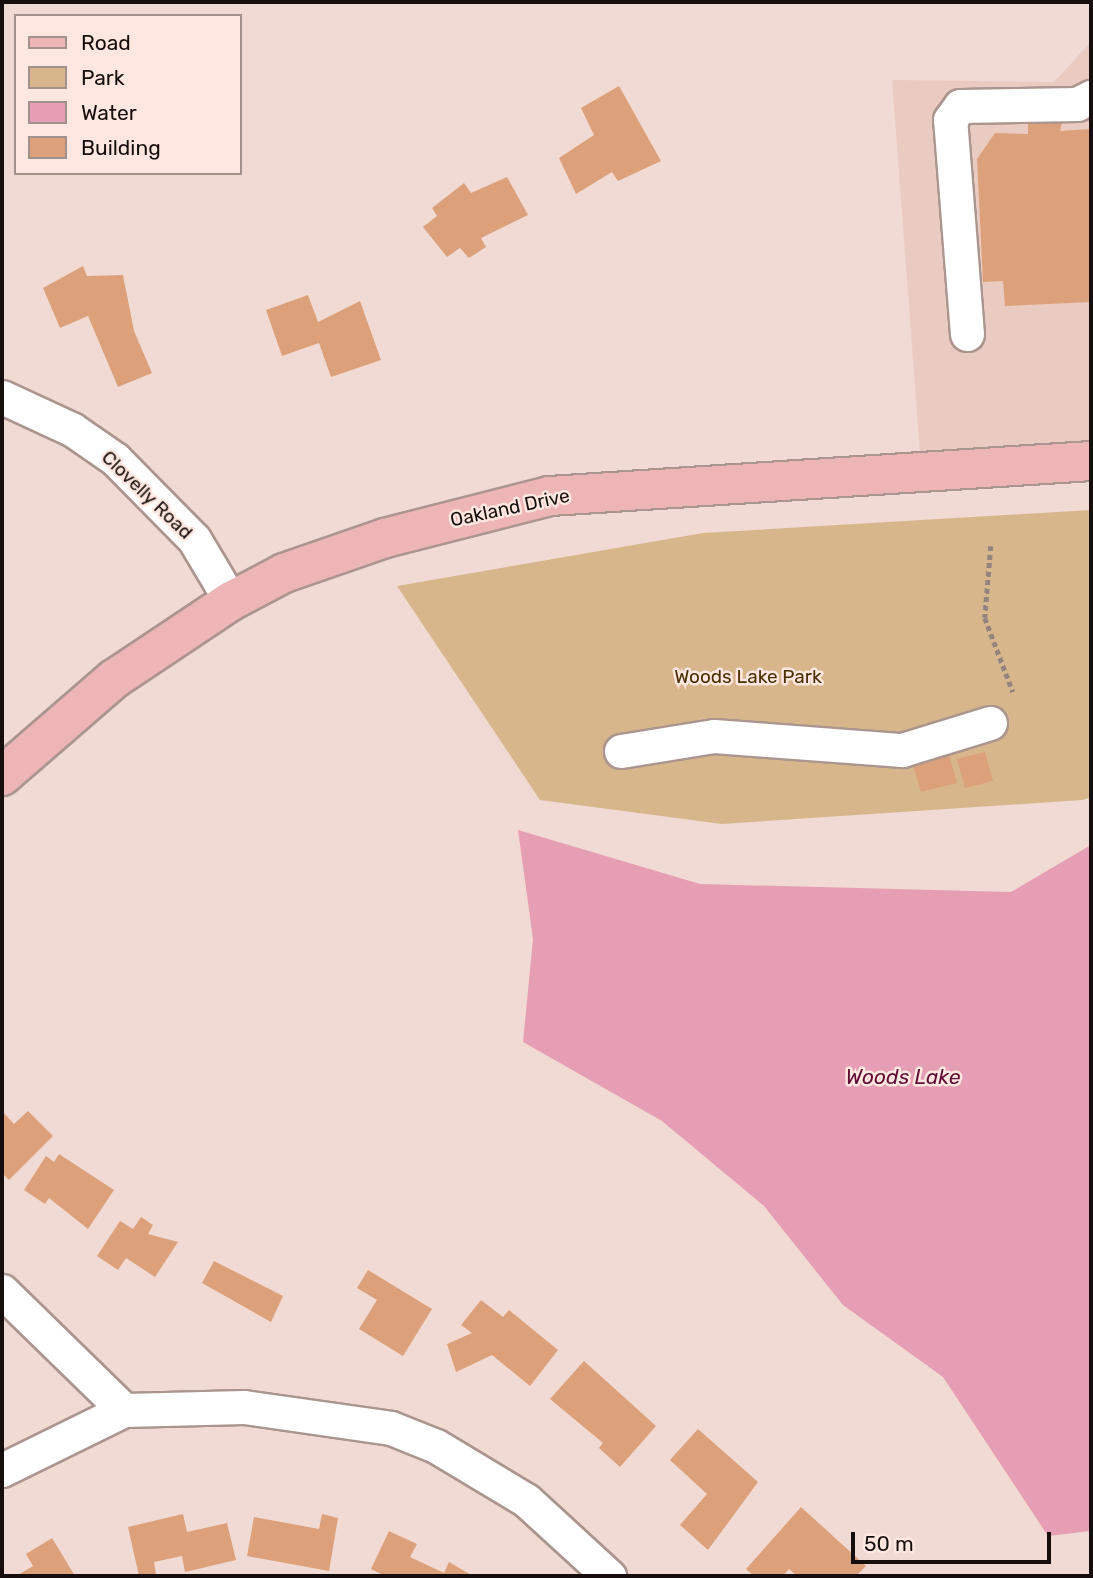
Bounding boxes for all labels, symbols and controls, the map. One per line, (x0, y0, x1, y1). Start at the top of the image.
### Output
legend (14, 14, 242, 175)
text: Road (81, 30, 131, 55)
text: Park (81, 65, 125, 90)
text: Water (81, 100, 137, 125)
text: Building (81, 135, 161, 160)
street label: Clovelly Road (97, 446, 197, 544)
street label: Oakland Drive (448, 484, 572, 532)
park label: Woods Lake Park (674, 666, 822, 688)
water label: Woods Lake (846, 1064, 960, 1090)
scale bar (855, 1518, 1054, 1562)
text: 50 m (864, 1531, 914, 1556)

